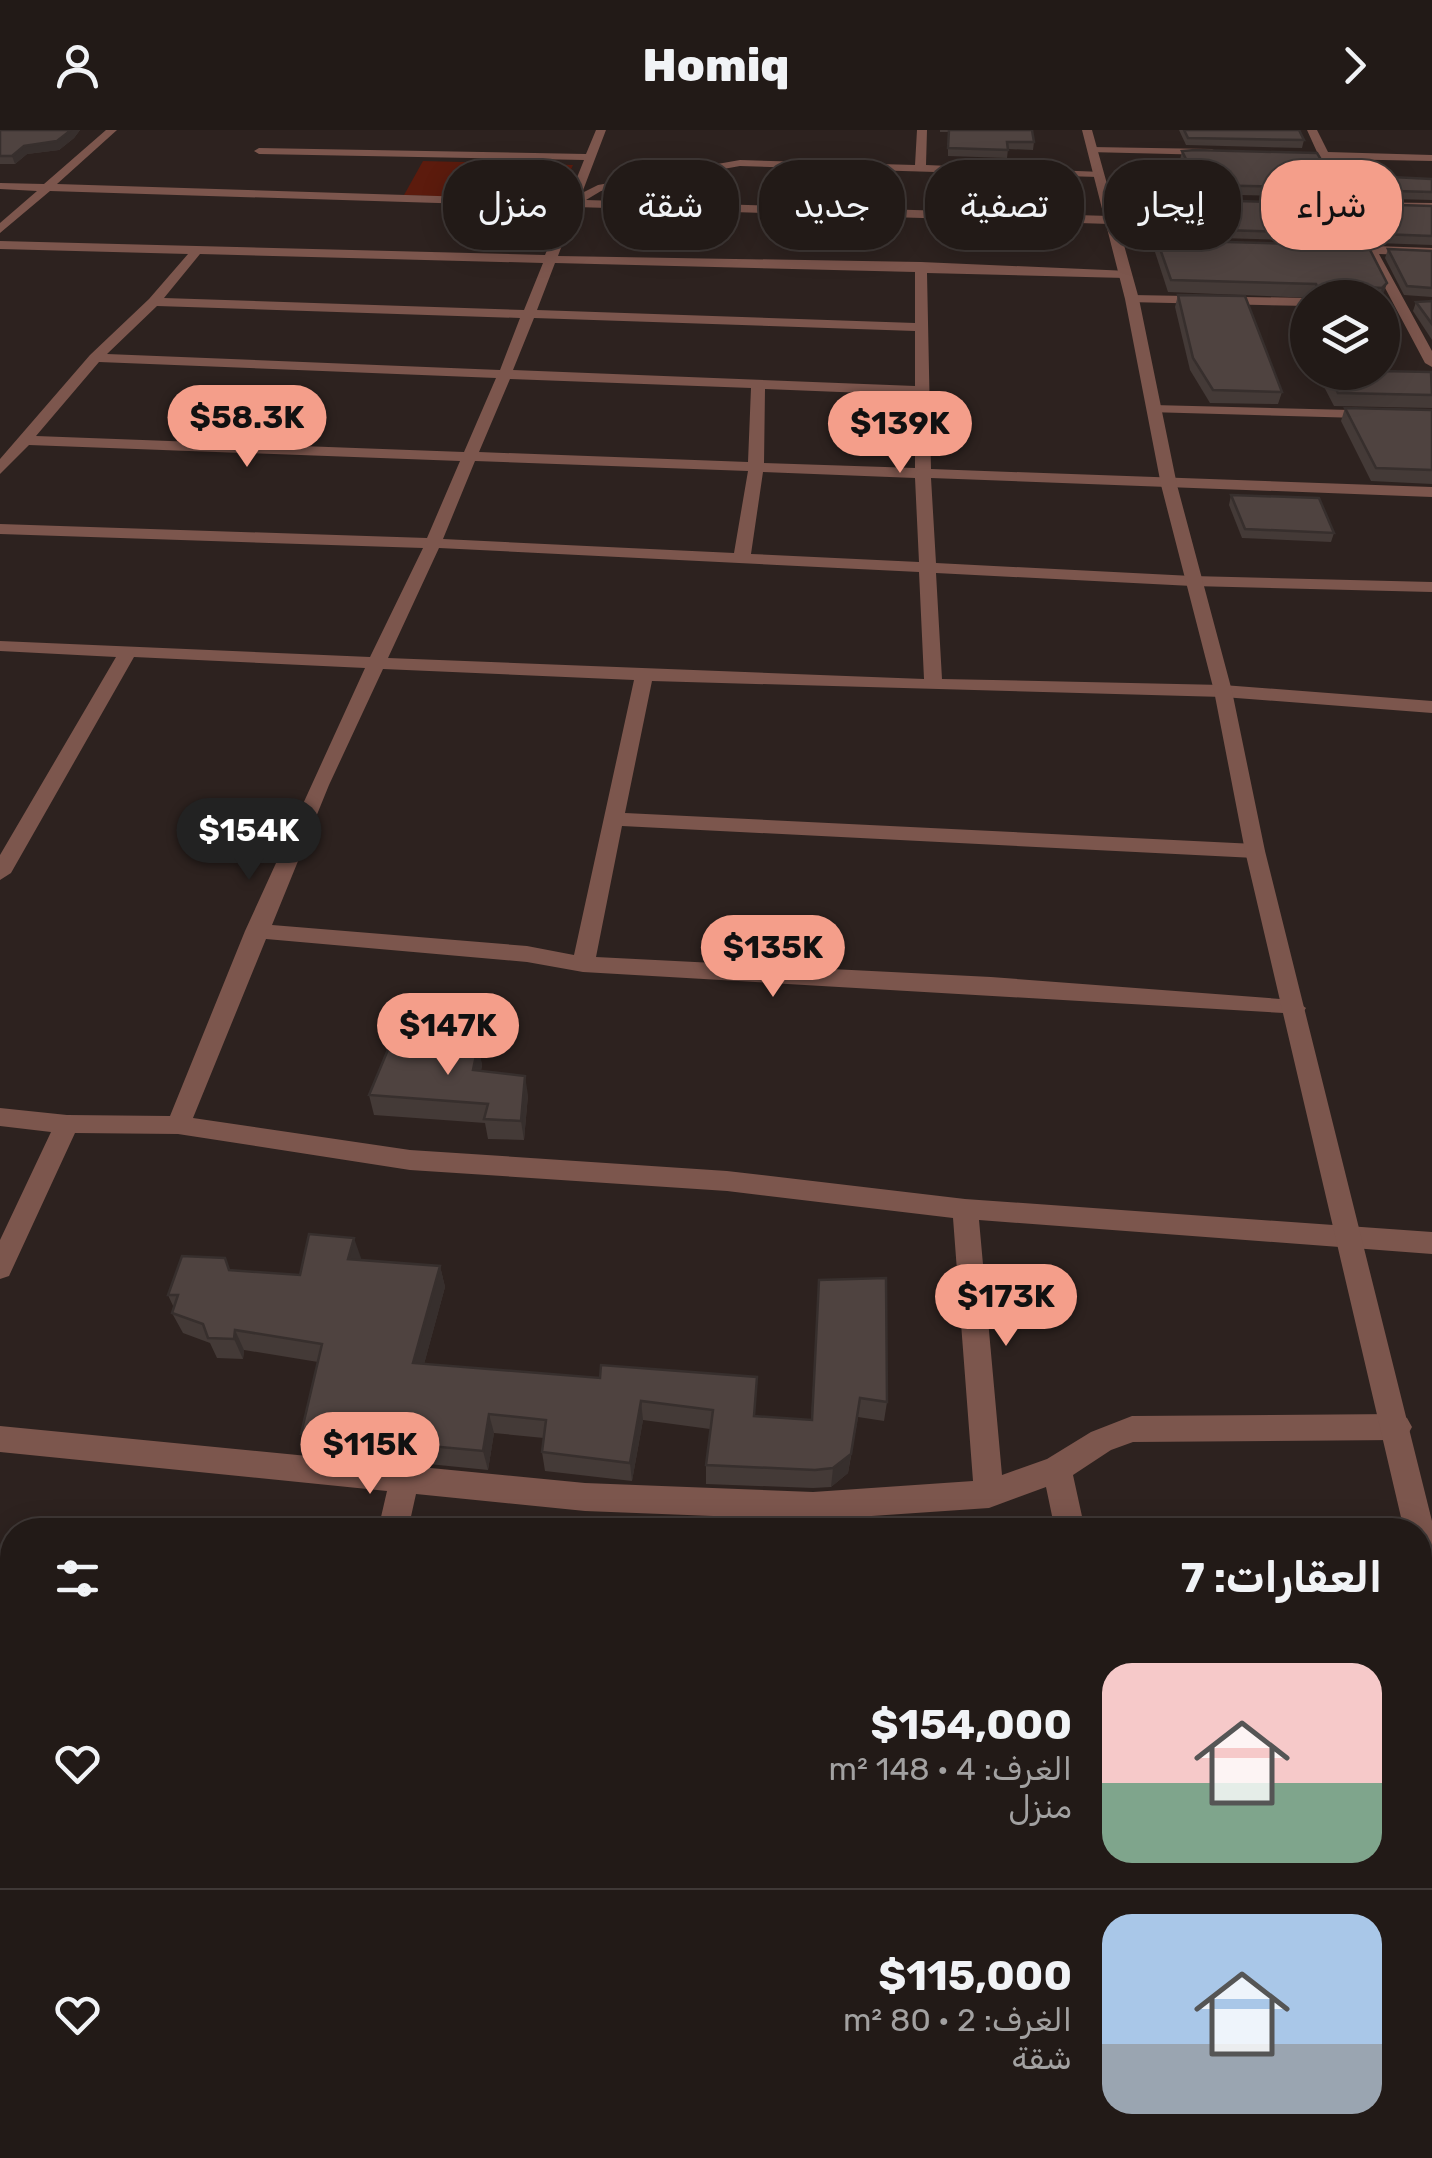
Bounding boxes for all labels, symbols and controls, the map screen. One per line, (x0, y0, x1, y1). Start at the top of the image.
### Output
icon: person (50, 38, 105, 93)
icon: forward (1327, 38, 1382, 93)
text: Homiq (643, 39, 789, 92)
chip: منزل (443, 160, 583, 250)
chip: شقة (603, 160, 739, 250)
chip: جديد (759, 160, 905, 250)
chip: تصفية (925, 160, 1084, 250)
chip: إيجار (1104, 160, 1241, 250)
chip: شراء (1261, 160, 1402, 250)
map controls (1290, 280, 1400, 390)
button: layers (1290, 280, 1400, 390)
pin: $58.3K (166, 385, 328, 470)
pin: $139K (830, 391, 970, 476)
text: $58.3K (190, 398, 304, 436)
text: $139K (850, 404, 950, 442)
pin: $154K (179, 798, 319, 883)
text: $154K (198, 811, 300, 849)
pin: $135K (703, 915, 843, 1000)
text: $135K (723, 928, 823, 966)
pin: $147K (378, 993, 518, 1078)
text: $147K (399, 1006, 497, 1044)
pin: $173K (936, 1264, 1076, 1349)
text: $173K (957, 1277, 1055, 1315)
pin: $115K (300, 1412, 440, 1497)
text: $115K (322, 1425, 418, 1463)
icon: filters (50, 1551, 105, 1606)
text: العقارات: 7 (1181, 1553, 1382, 1603)
text: $154,000 (870, 1700, 1072, 1750)
icon: home (1182, 1703, 1302, 1823)
icon: heart (50, 1736, 105, 1791)
text: الغرف: 4 · 148 m² (829, 1750, 1072, 1788)
text: منزل (1008, 1788, 1072, 1826)
text: $115,000 (878, 1951, 1072, 2001)
icon: home (1182, 1954, 1302, 2074)
icon: heart (50, 1987, 105, 2042)
text: الغرف: 2 · 80 m² (843, 2001, 1072, 2039)
text: شقة (1011, 2039, 1072, 2077)

